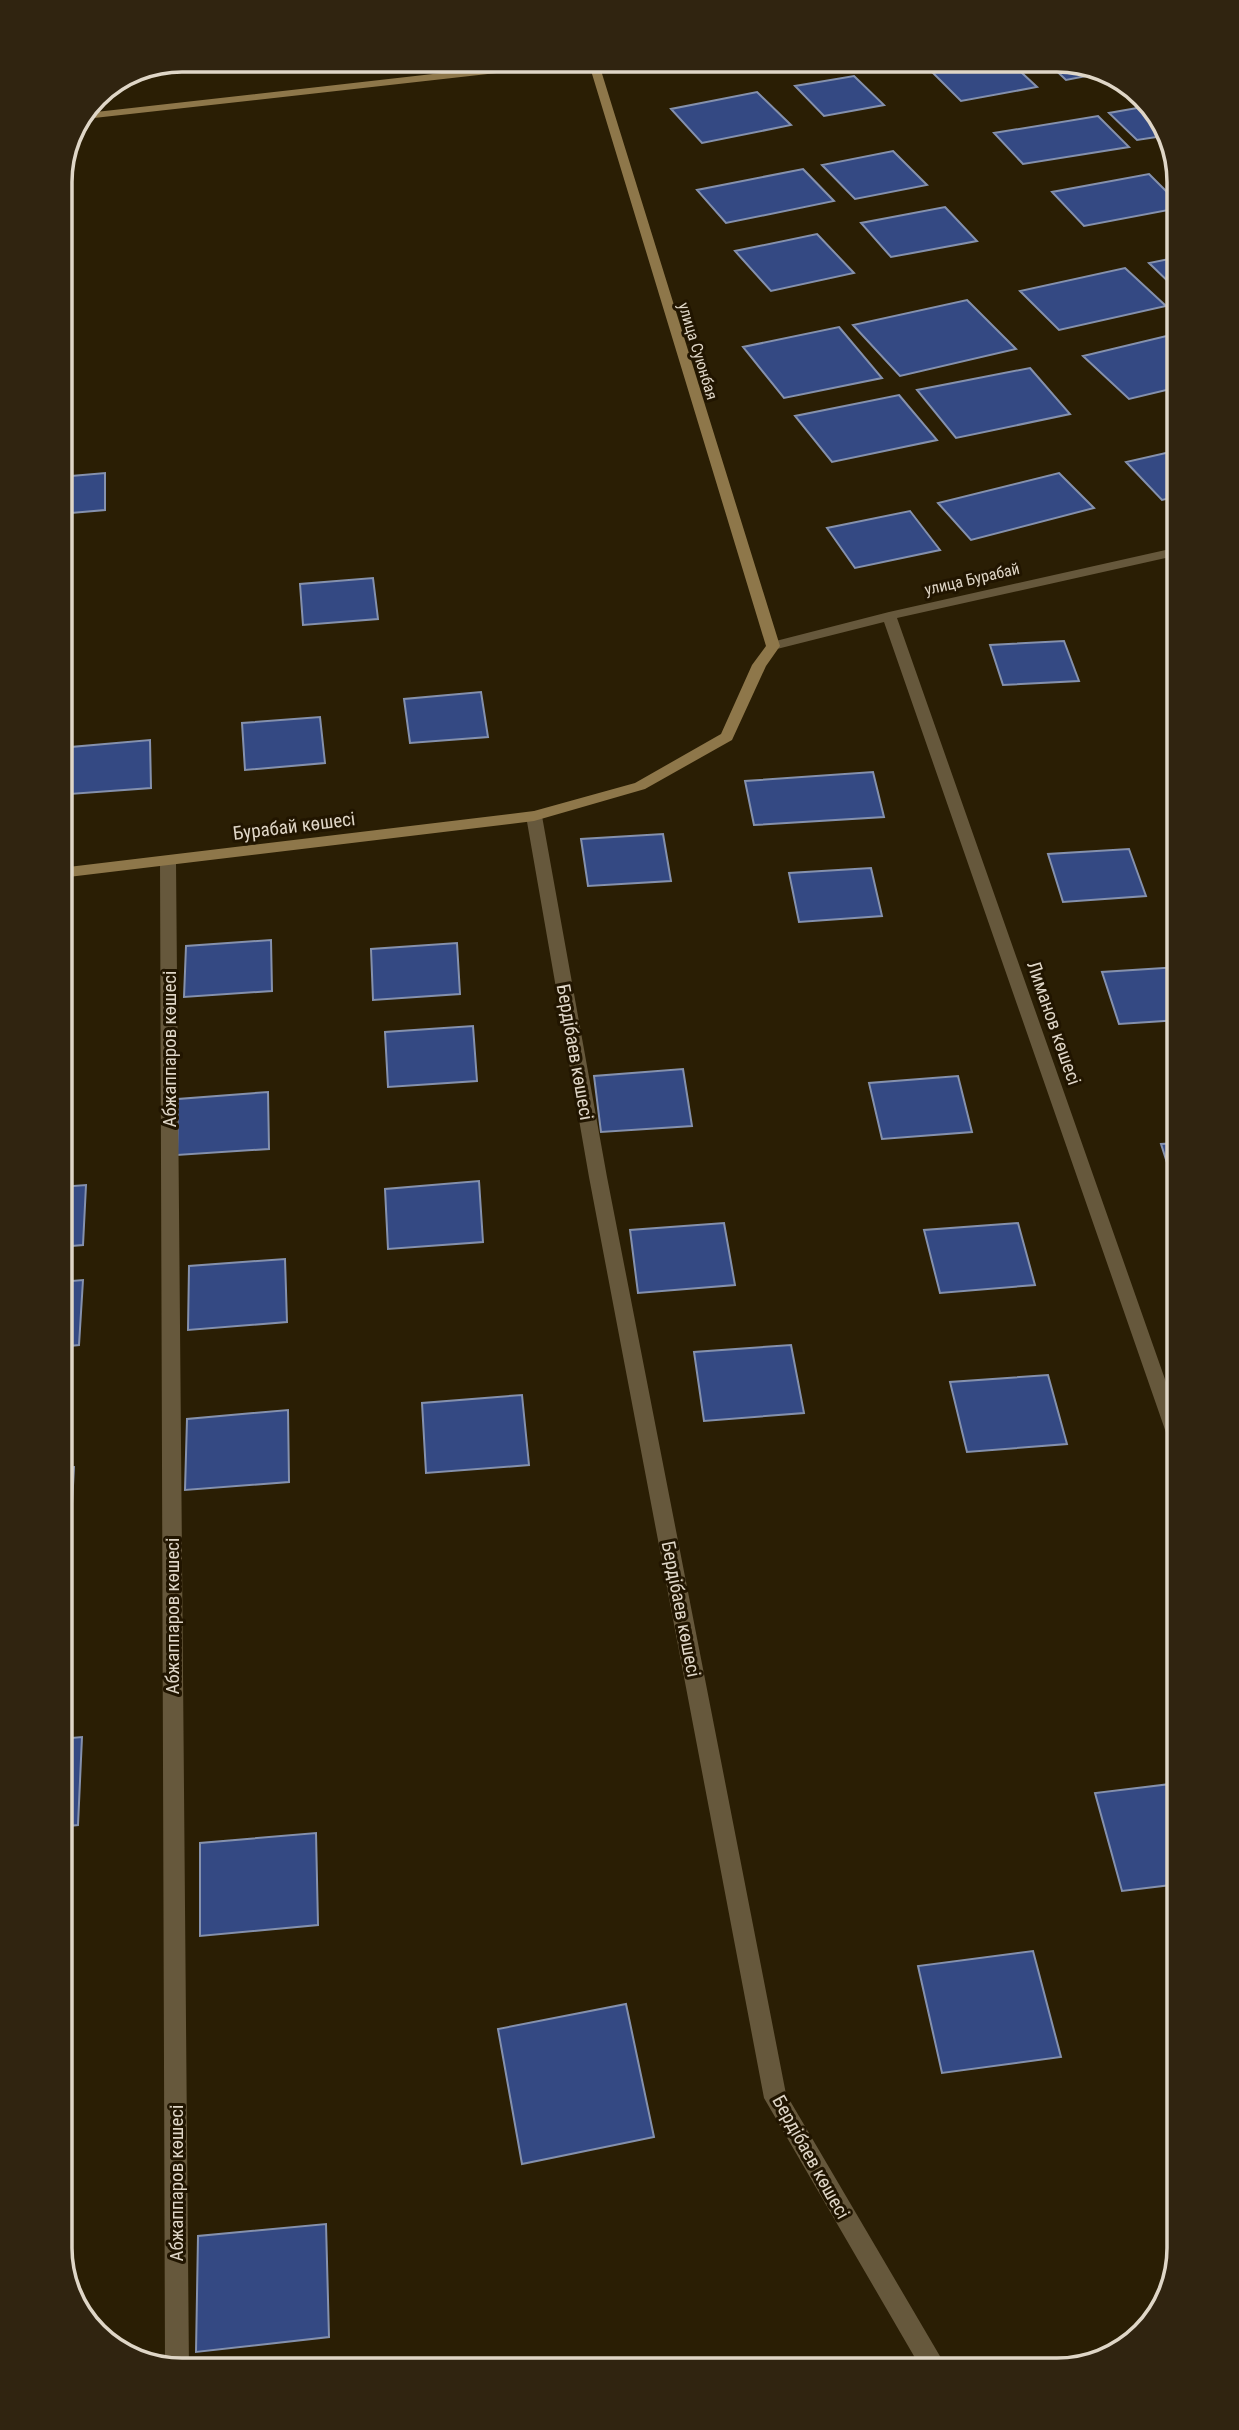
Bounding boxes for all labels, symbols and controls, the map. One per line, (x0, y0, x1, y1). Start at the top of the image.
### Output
street label: улица Суюнбая (674, 300, 722, 402)
street label: улица Бурабай (923, 559, 1021, 599)
street label: Бурабай көшесі (232, 807, 356, 845)
street label: Лиманов көшесі (1022, 958, 1086, 1088)
street label: Абжаппаров көшесі (158, 971, 181, 1127)
street label: Бердібаев көшесі (552, 982, 598, 1122)
street label: Абжаппаров көшесі (161, 1538, 184, 1694)
street label: Бердібаев көшесі (657, 1539, 705, 1679)
street label: Бердібаев көшесі (767, 2091, 855, 2223)
street label: Абжаппаров көшесі (165, 2105, 188, 2261)

